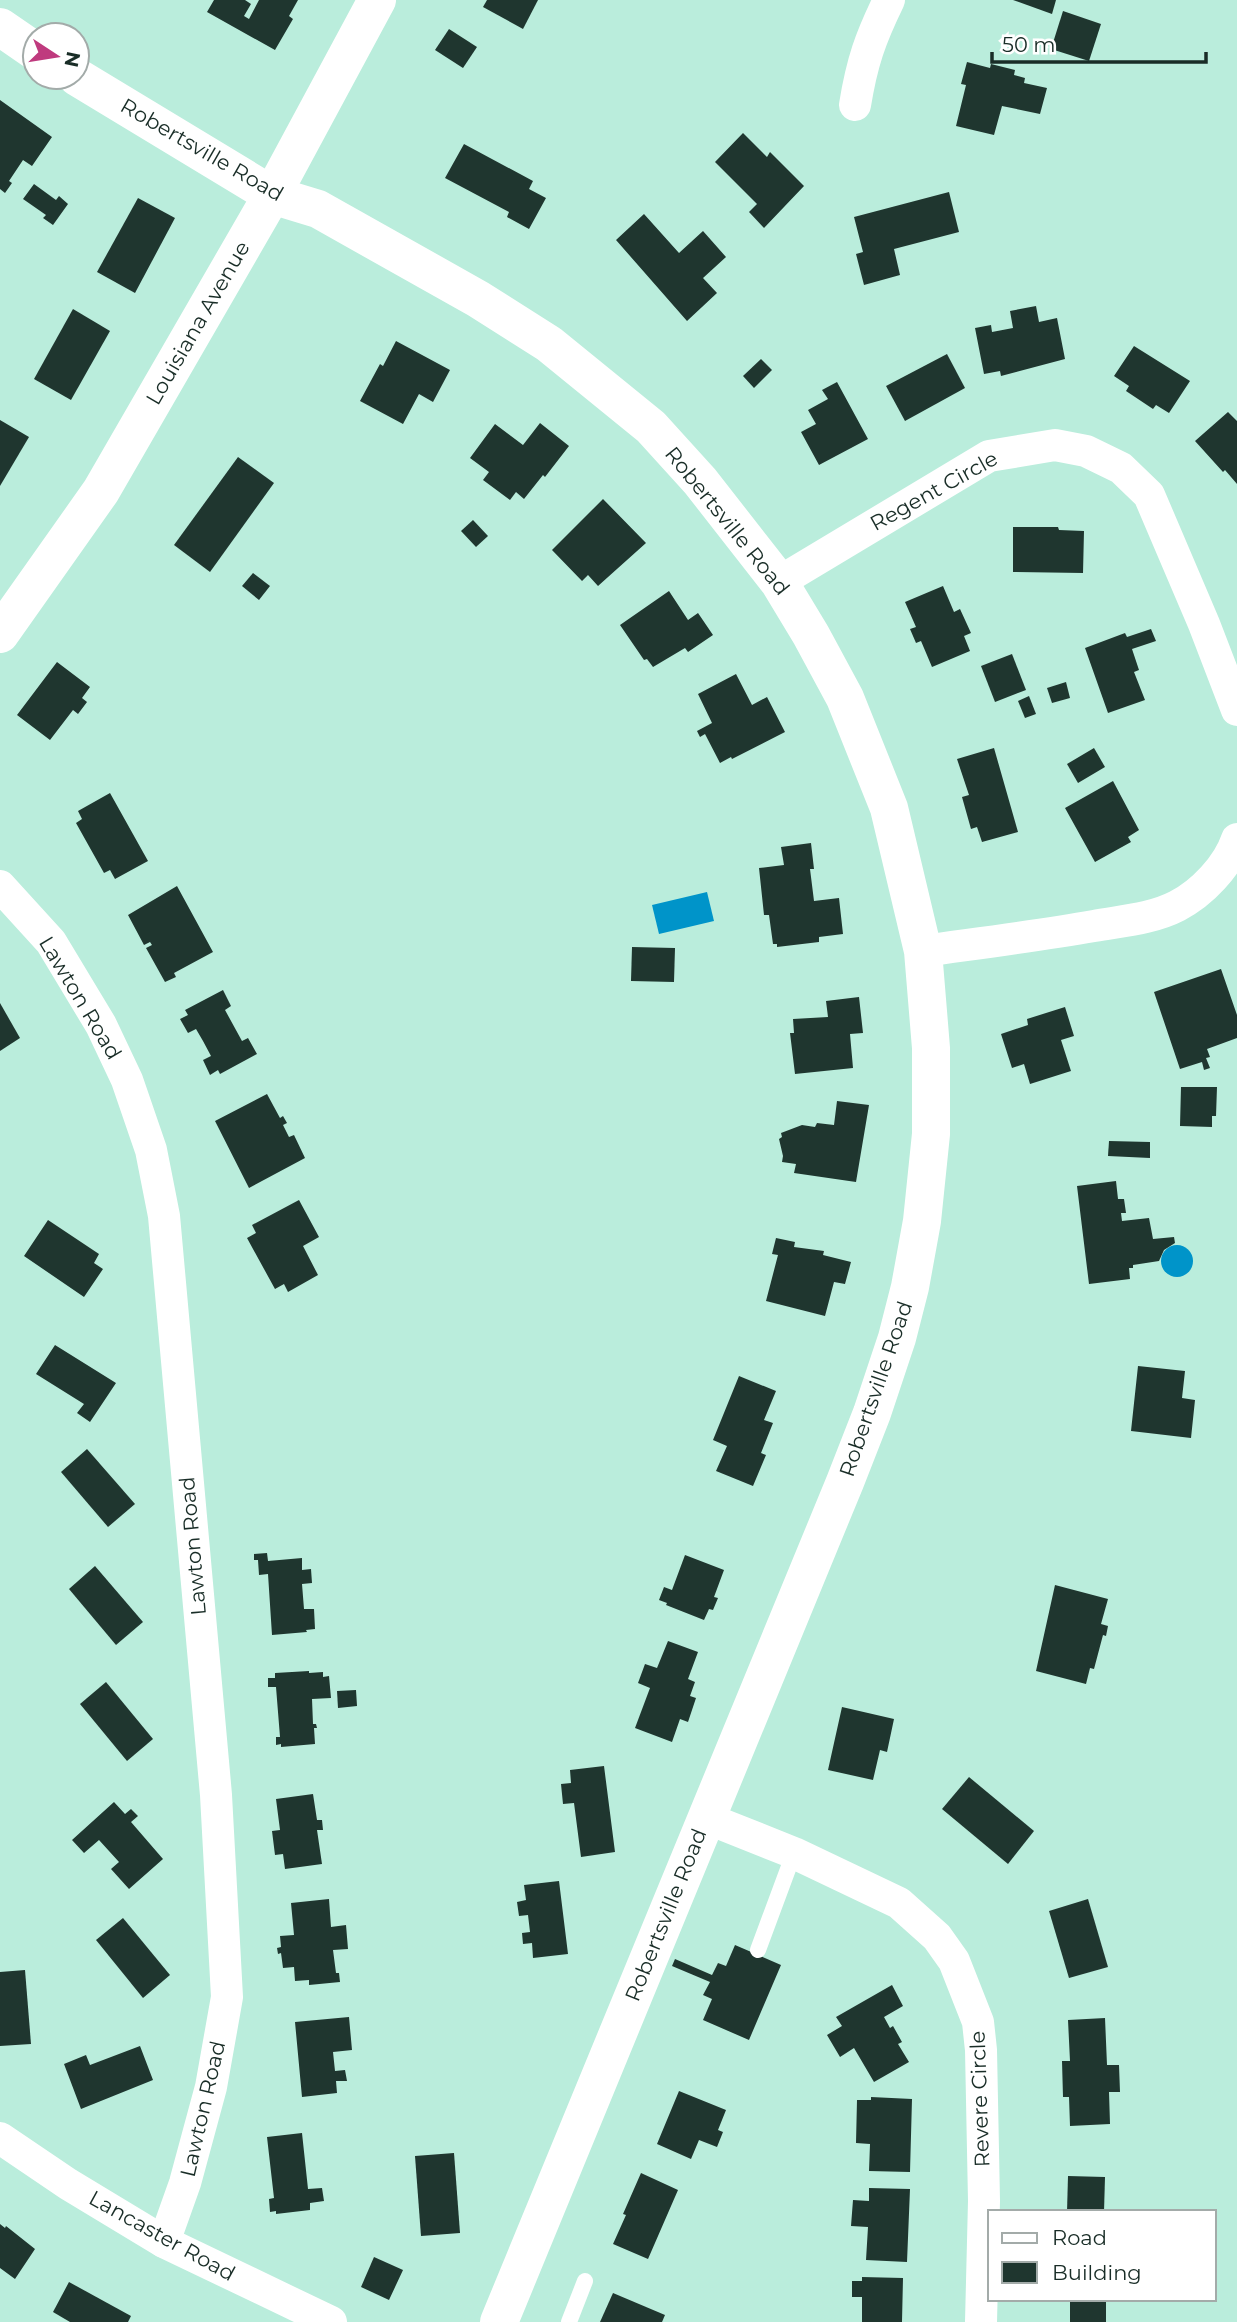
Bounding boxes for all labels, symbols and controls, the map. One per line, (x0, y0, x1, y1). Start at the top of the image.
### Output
north arrow (21, 21, 91, 91)
scale bar (992, 21, 1206, 65)
text: 50 m (1002, 32, 1056, 57)
text: N (59, 50, 85, 69)
street label: Robertsville Road (116, 93, 288, 206)
street label: Louisiana Avenue (141, 236, 255, 409)
street label: Robertsville Road (660, 441, 795, 600)
street label: Regent Circle (866, 445, 1002, 536)
street label: Lawton Road (34, 932, 127, 1064)
street label: Robertsville Road (834, 1298, 917, 1480)
street label: Lawton Road (174, 1476, 211, 1616)
street label: Robertsville Road (619, 1825, 712, 2005)
street label: Revere Circle (965, 2030, 994, 2168)
street label: Lawton Road (175, 2038, 230, 2179)
street label: Lancaster Road (85, 2185, 240, 2286)
legend (988, 2210, 1216, 2301)
text: Road (1052, 2225, 1107, 2250)
text: Building (1052, 2260, 1142, 2285)

